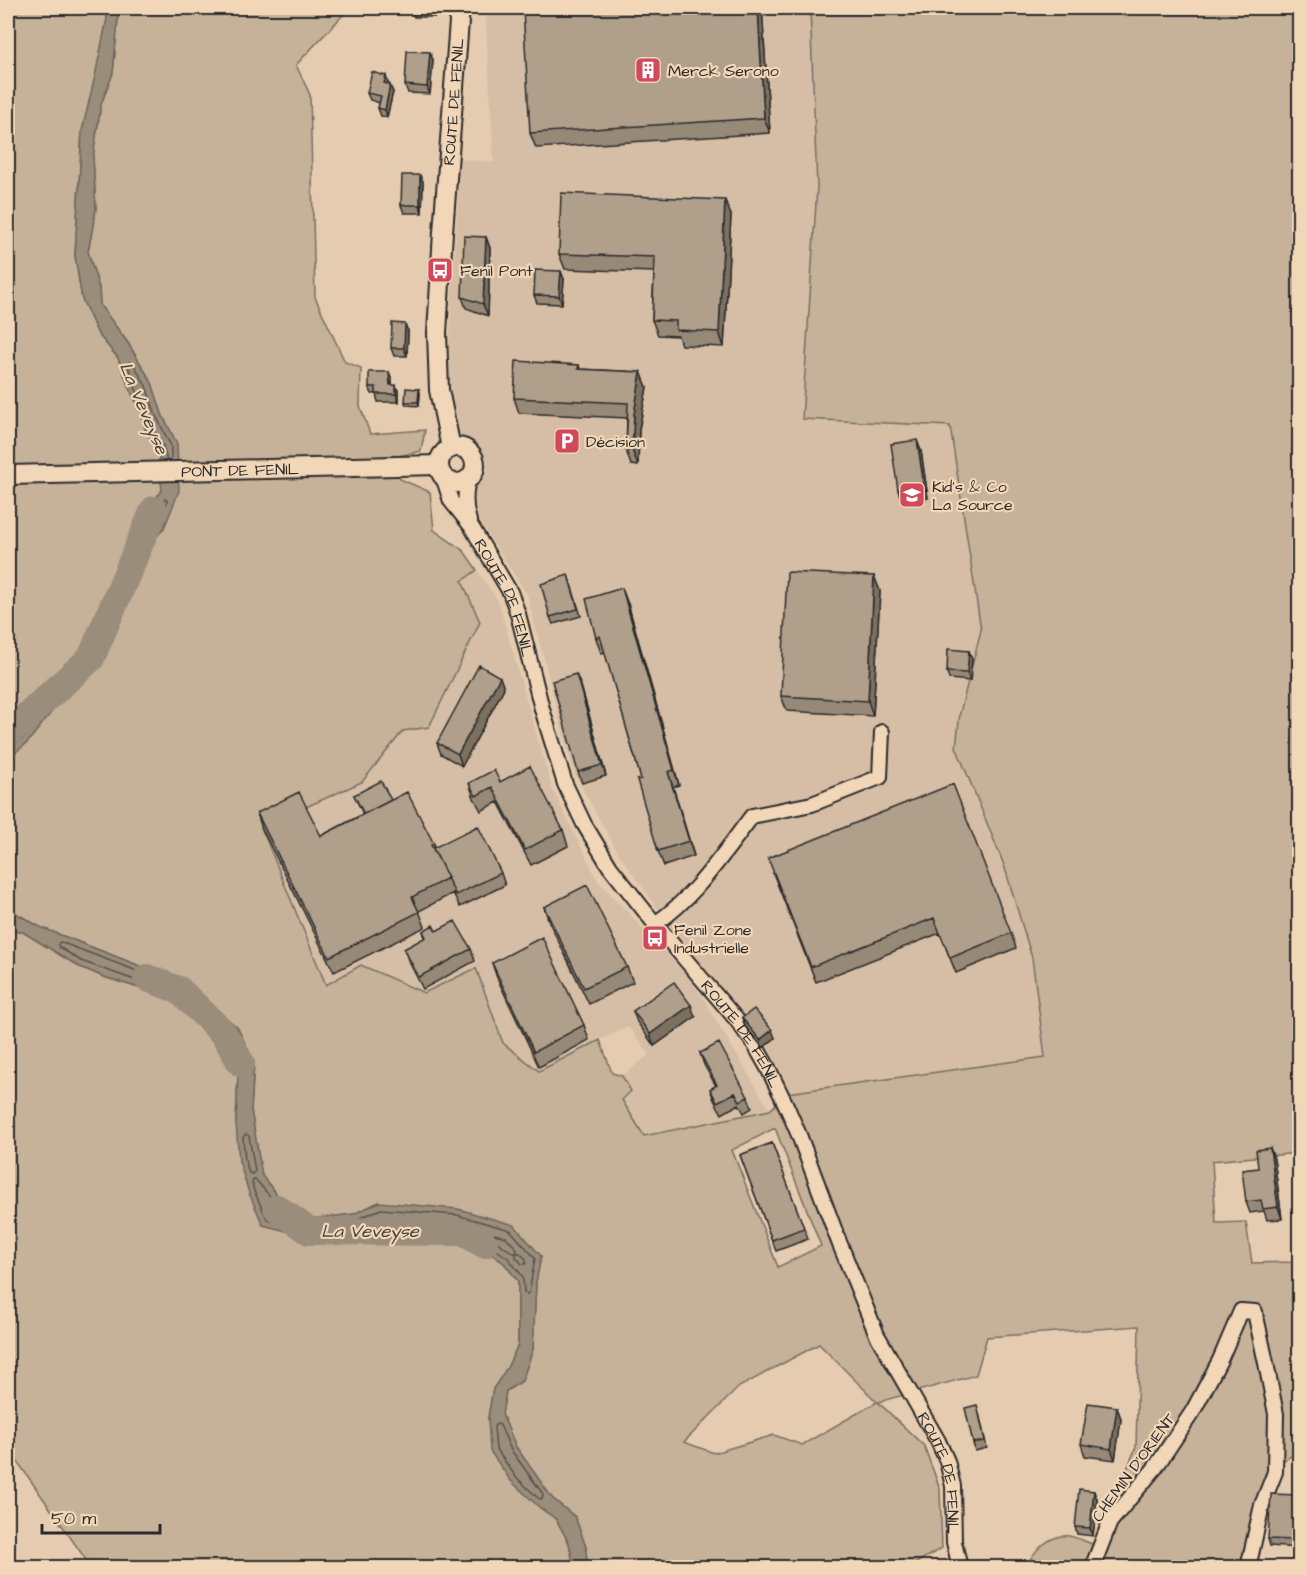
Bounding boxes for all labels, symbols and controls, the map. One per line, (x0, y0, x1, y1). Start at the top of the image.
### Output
street label: ROUTE DE FENIL (438, 38, 470, 166)
building icon: Merck Serono (633, 55, 663, 85)
place label: Merck Serono (668, 60, 779, 82)
bus stop icon: Fenil Pont (425, 255, 455, 285)
place label: Fenil Pont (460, 260, 533, 282)
water label: La Veveyse (112, 358, 175, 460)
parking icon: Décision (552, 426, 582, 456)
place label: Décision (586, 431, 645, 453)
street label: PONT DE FENIL (181, 458, 299, 483)
place label: Kid's & Co La Source (932, 476, 1013, 516)
school or university icon: Kid's & Co La Source (897, 480, 927, 510)
street label: ROUTE DE FENIL (469, 535, 538, 659)
place label: Fenil Zone Industrielle (674, 919, 752, 959)
bus stop icon: Fenil Zone Industrielle (640, 923, 670, 953)
street label: ROUTE DE FENIL (695, 976, 786, 1091)
water label: La Veveyse (321, 1219, 420, 1245)
street label: ROUTE DE FENIL (912, 1408, 964, 1534)
street label: CHEMIN D'ORIENT (1087, 1409, 1181, 1526)
scale bar (42, 1497, 160, 1535)
text: 50 m (51, 1506, 96, 1531)

